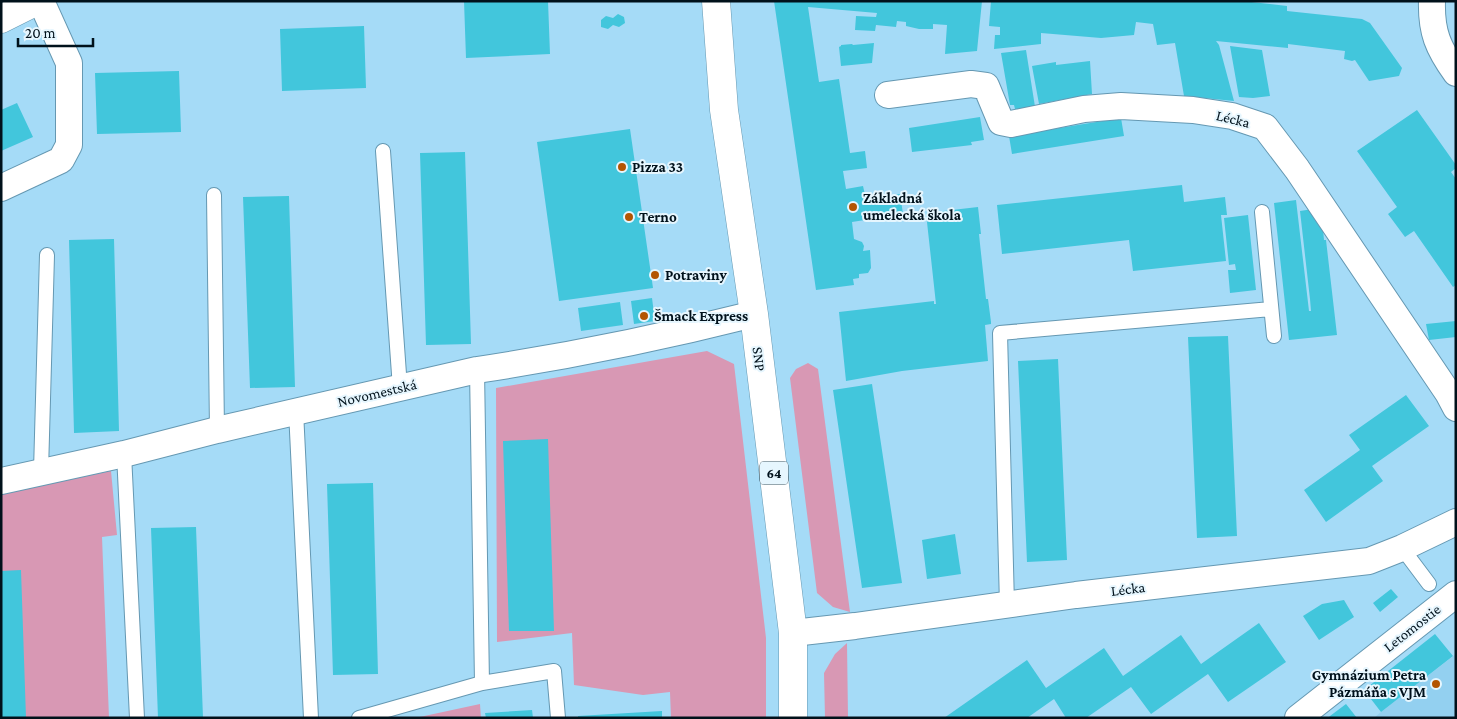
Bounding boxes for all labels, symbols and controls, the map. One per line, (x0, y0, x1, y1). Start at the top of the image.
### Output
scale bar (18, 15, 92, 47)
text: 20 m (25, 25, 56, 41)
street label: Lécka (1214, 107, 1252, 131)
place label: Pizza 33 (632, 159, 683, 175)
marker: Pizza 33 (616, 161, 628, 173)
place label: Základná umelecká škola (863, 190, 962, 223)
marker: Základná umelecká škola (847, 201, 859, 213)
place label: Terno (639, 209, 677, 225)
marker: Terno (623, 211, 635, 223)
place label: Potraviny (665, 267, 727, 283)
marker: Potraviny (649, 269, 661, 281)
place label: Šmack Express (654, 308, 748, 324)
marker: Šmack Express (638, 310, 650, 322)
street label: SNP (750, 346, 768, 372)
street label: Novomestská (336, 376, 418, 410)
road number: 64 (760, 462, 788, 484)
street label: Lécka (1110, 579, 1146, 599)
street label: Letomostie (1381, 601, 1444, 655)
place label: Gymnázium Petra Pázmáňa s VJM (1312, 667, 1427, 700)
marker: Gymnázium Petra Pázmáňa s VJM (1430, 678, 1442, 690)

